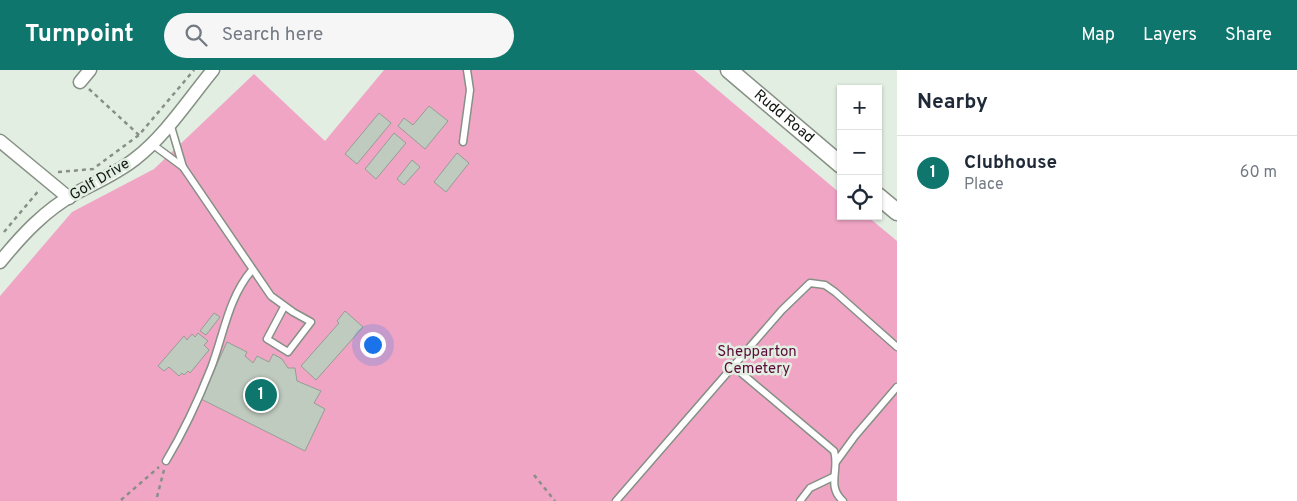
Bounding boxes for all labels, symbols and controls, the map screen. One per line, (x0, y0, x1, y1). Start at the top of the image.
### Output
search box (164, 13, 514, 58)
text: Turnpoint (25, 20, 134, 50)
icon: search (182, 21, 210, 49)
text: Search here (222, 23, 323, 47)
text: Map (1081, 24, 1115, 47)
text: Layers (1143, 24, 1197, 47)
text: Share (1225, 24, 1272, 47)
map controls (837, 85, 882, 220)
button: + (837, 85, 882, 130)
street label: Rudd Road (750, 86, 818, 148)
text: Nearby (917, 89, 988, 116)
button: − (837, 130, 882, 175)
text: Clubhouse (964, 151, 1057, 175)
street label: Golf Drive (67, 155, 133, 205)
text: 1 (930, 163, 936, 183)
text: 60 m (1240, 163, 1277, 183)
button: locate (837, 175, 882, 220)
text: Place (964, 175, 1004, 195)
your location (360, 332, 386, 358)
park label: Shepparton Cemetery (717, 343, 797, 379)
pin: 1 (245, 376, 277, 414)

